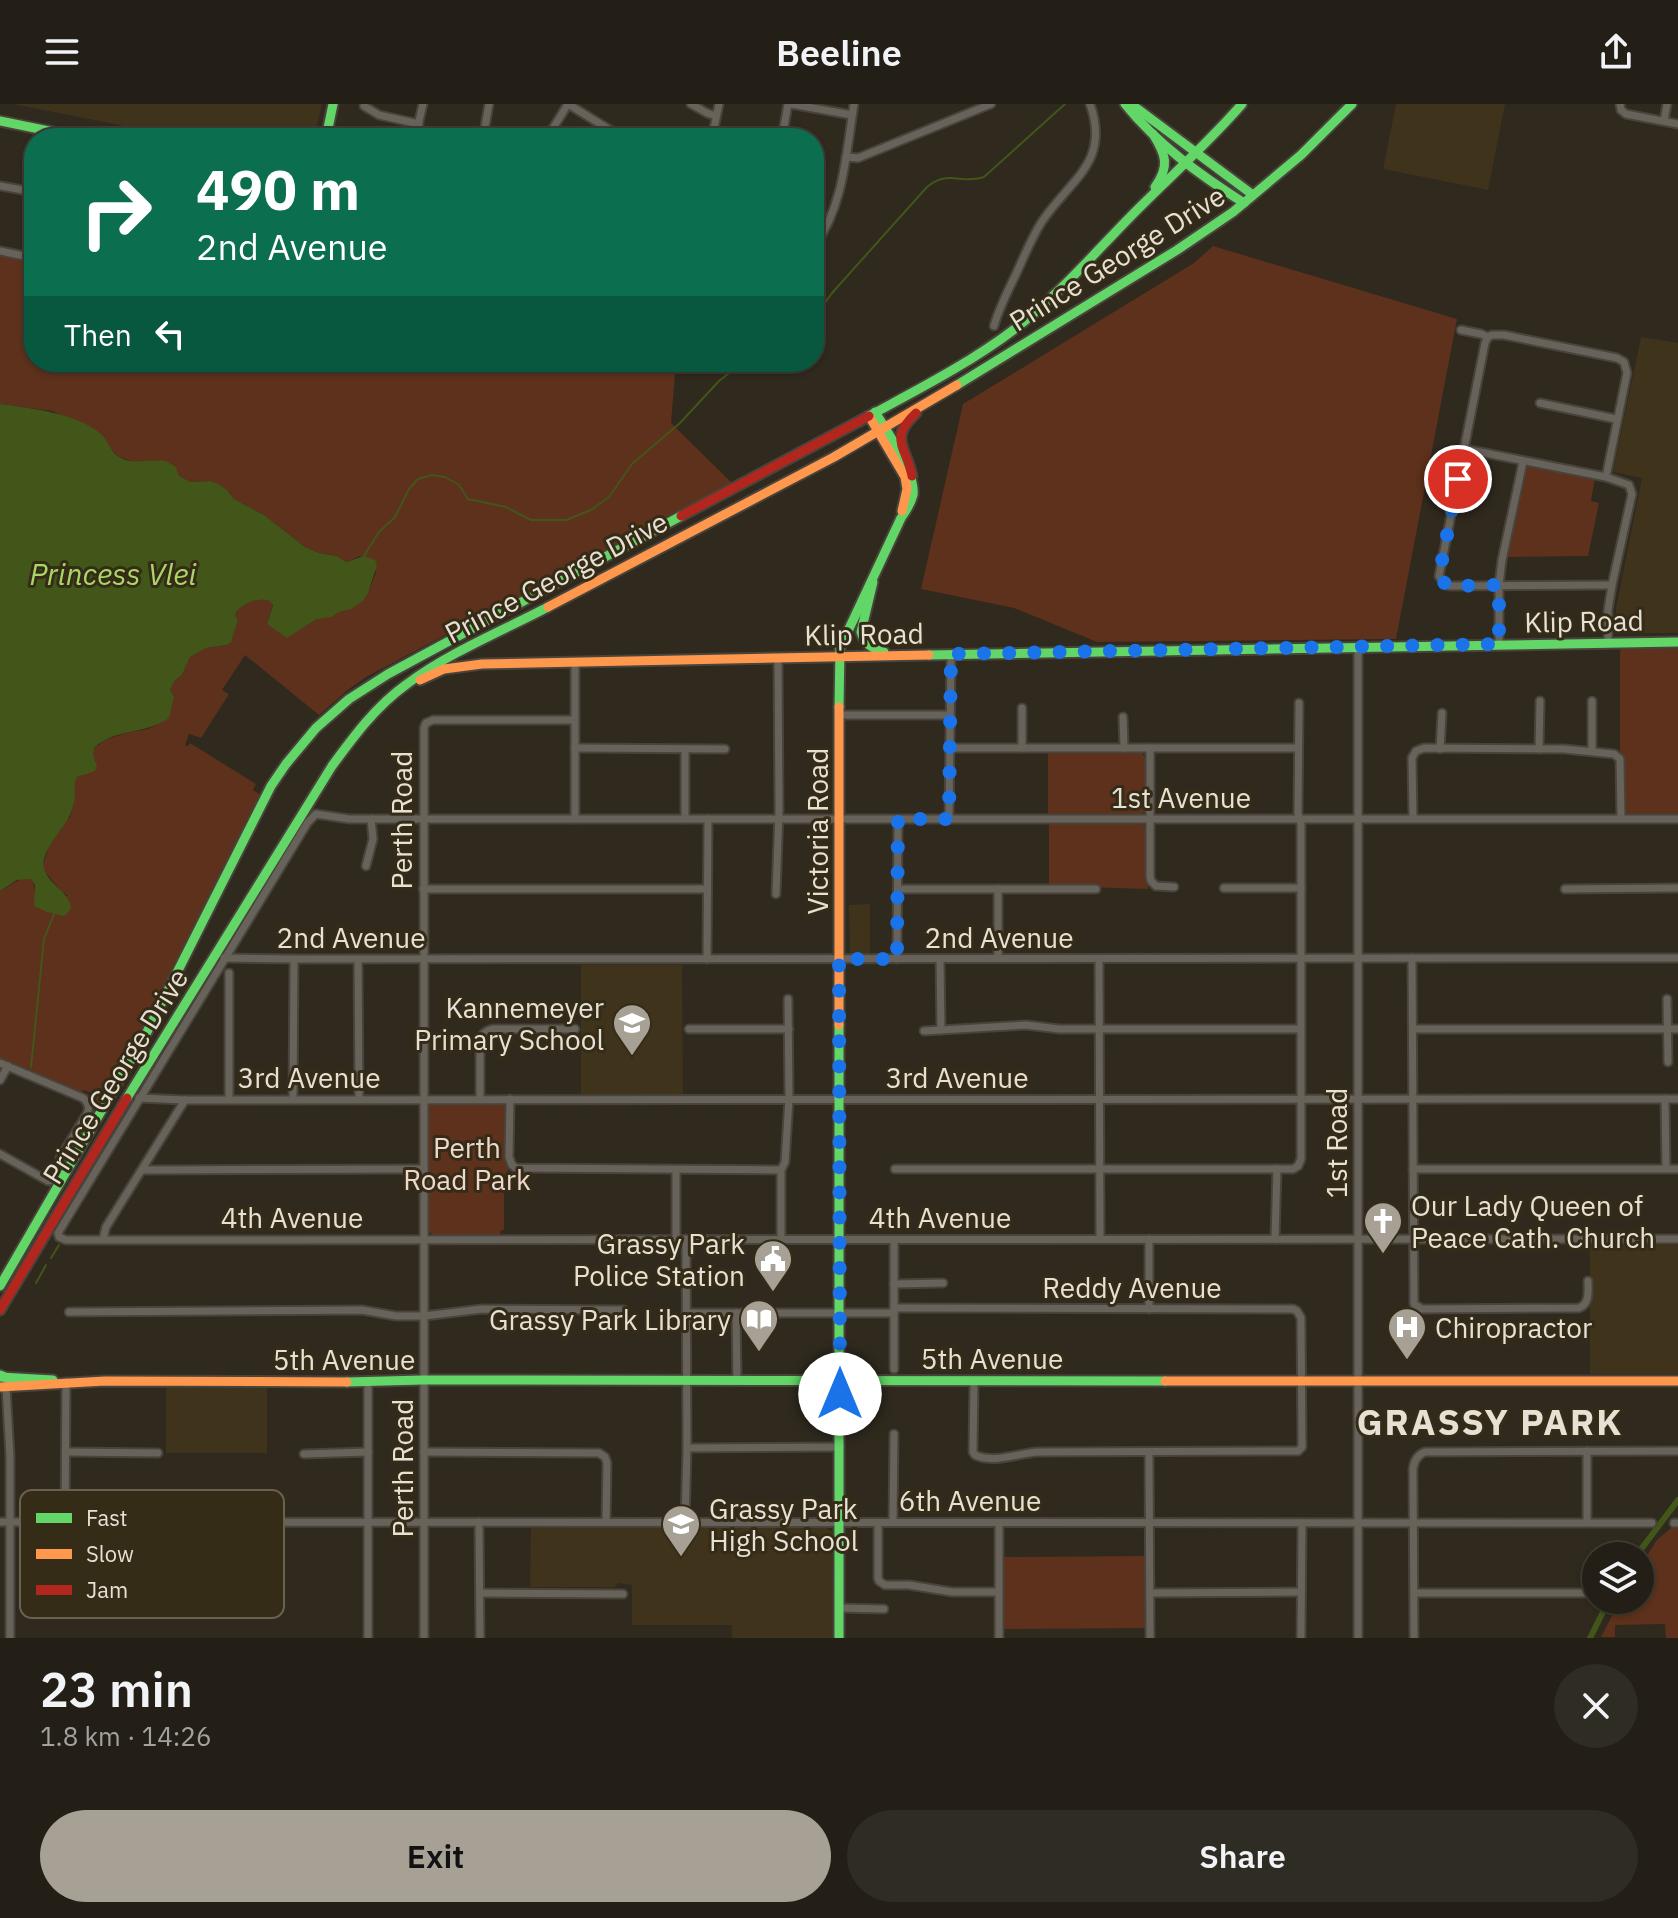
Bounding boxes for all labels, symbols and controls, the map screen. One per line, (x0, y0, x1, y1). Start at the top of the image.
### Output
text: Beeline (776, 29, 902, 76)
icon: menu (40, 30, 84, 74)
icon: share (1594, 30, 1638, 74)
text: 490 m (196, 153, 360, 225)
icon: right (64, 160, 168, 264)
street label: Prince George Drive (1002, 177, 1232, 339)
text: 2nd Avenue (196, 223, 388, 270)
icon: left (148, 312, 192, 356)
text: Then (64, 315, 132, 354)
pin (1424, 445, 1492, 513)
icon: arrive (1436, 457, 1480, 501)
street label: Prince George Drive (438, 503, 674, 651)
water label: Princess Vlei (29, 554, 197, 593)
street label: Klip Road (1524, 601, 1644, 641)
street label: Klip Road (804, 614, 924, 654)
street label: Victoria Road (799, 748, 836, 914)
street label: Perth Road (383, 751, 420, 889)
street label: 1st Avenue (1111, 779, 1251, 816)
street label: 2nd Avenue (276, 919, 426, 956)
street label: 2nd Avenue (924, 919, 1074, 956)
street label: Prince George Drive (34, 961, 196, 1191)
place label: Kannemeyer Primary School (414, 989, 604, 1058)
school or university icon: Kannemeyer Primary School (611, 1002, 653, 1057)
street label: 3rd Avenue (237, 1059, 381, 1096)
street label: 3rd Avenue (885, 1059, 1029, 1096)
street label: 1st Road (1318, 1087, 1355, 1199)
park label: Perth Road Park (403, 1129, 531, 1198)
place label: Our Lady Queen of Peace Cath. Church (1411, 1187, 1655, 1256)
street label: 4th Avenue (221, 1199, 363, 1236)
street label: 4th Avenue (869, 1199, 1011, 1236)
church icon: Our Lady Queen of Peace Cath. Church (1362, 1200, 1404, 1255)
place label: Grassy Park Police Station (573, 1225, 745, 1294)
public building icon: Grassy Park Police Station (752, 1238, 794, 1293)
street label: Reddy Avenue (1042, 1269, 1222, 1306)
library icon: Grassy Park Library (738, 1298, 780, 1353)
place label: Grassy Park Library (489, 1301, 731, 1338)
hospital icon: Chiropractor (1386, 1306, 1428, 1361)
place label: Chiropractor (1435, 1309, 1592, 1346)
street label: 5th Avenue (921, 1340, 1063, 1377)
street label: 5th Avenue (273, 1341, 415, 1378)
position arrow (798, 1352, 882, 1436)
district label: GRASSY PARK (1357, 1398, 1623, 1445)
street label: Perth Road (384, 1399, 421, 1537)
street label: 6th Avenue (899, 1482, 1041, 1519)
legend (20, 1490, 284, 1618)
place label: Grassy Park High School (709, 1490, 858, 1559)
text: Fast (86, 1503, 127, 1532)
school or university icon: Grassy Park High School (660, 1503, 702, 1558)
text: Slow (86, 1539, 134, 1568)
map controls (1582, 1542, 1654, 1614)
button: layers (1582, 1542, 1654, 1614)
text: Jam (86, 1575, 128, 1604)
text: 23 min (40, 1658, 193, 1720)
button: close (1554, 1664, 1638, 1748)
text: 1.8 km · 14:26 (40, 1719, 212, 1753)
button: Exit (40, 1810, 831, 1902)
button: Share (847, 1810, 1638, 1902)

